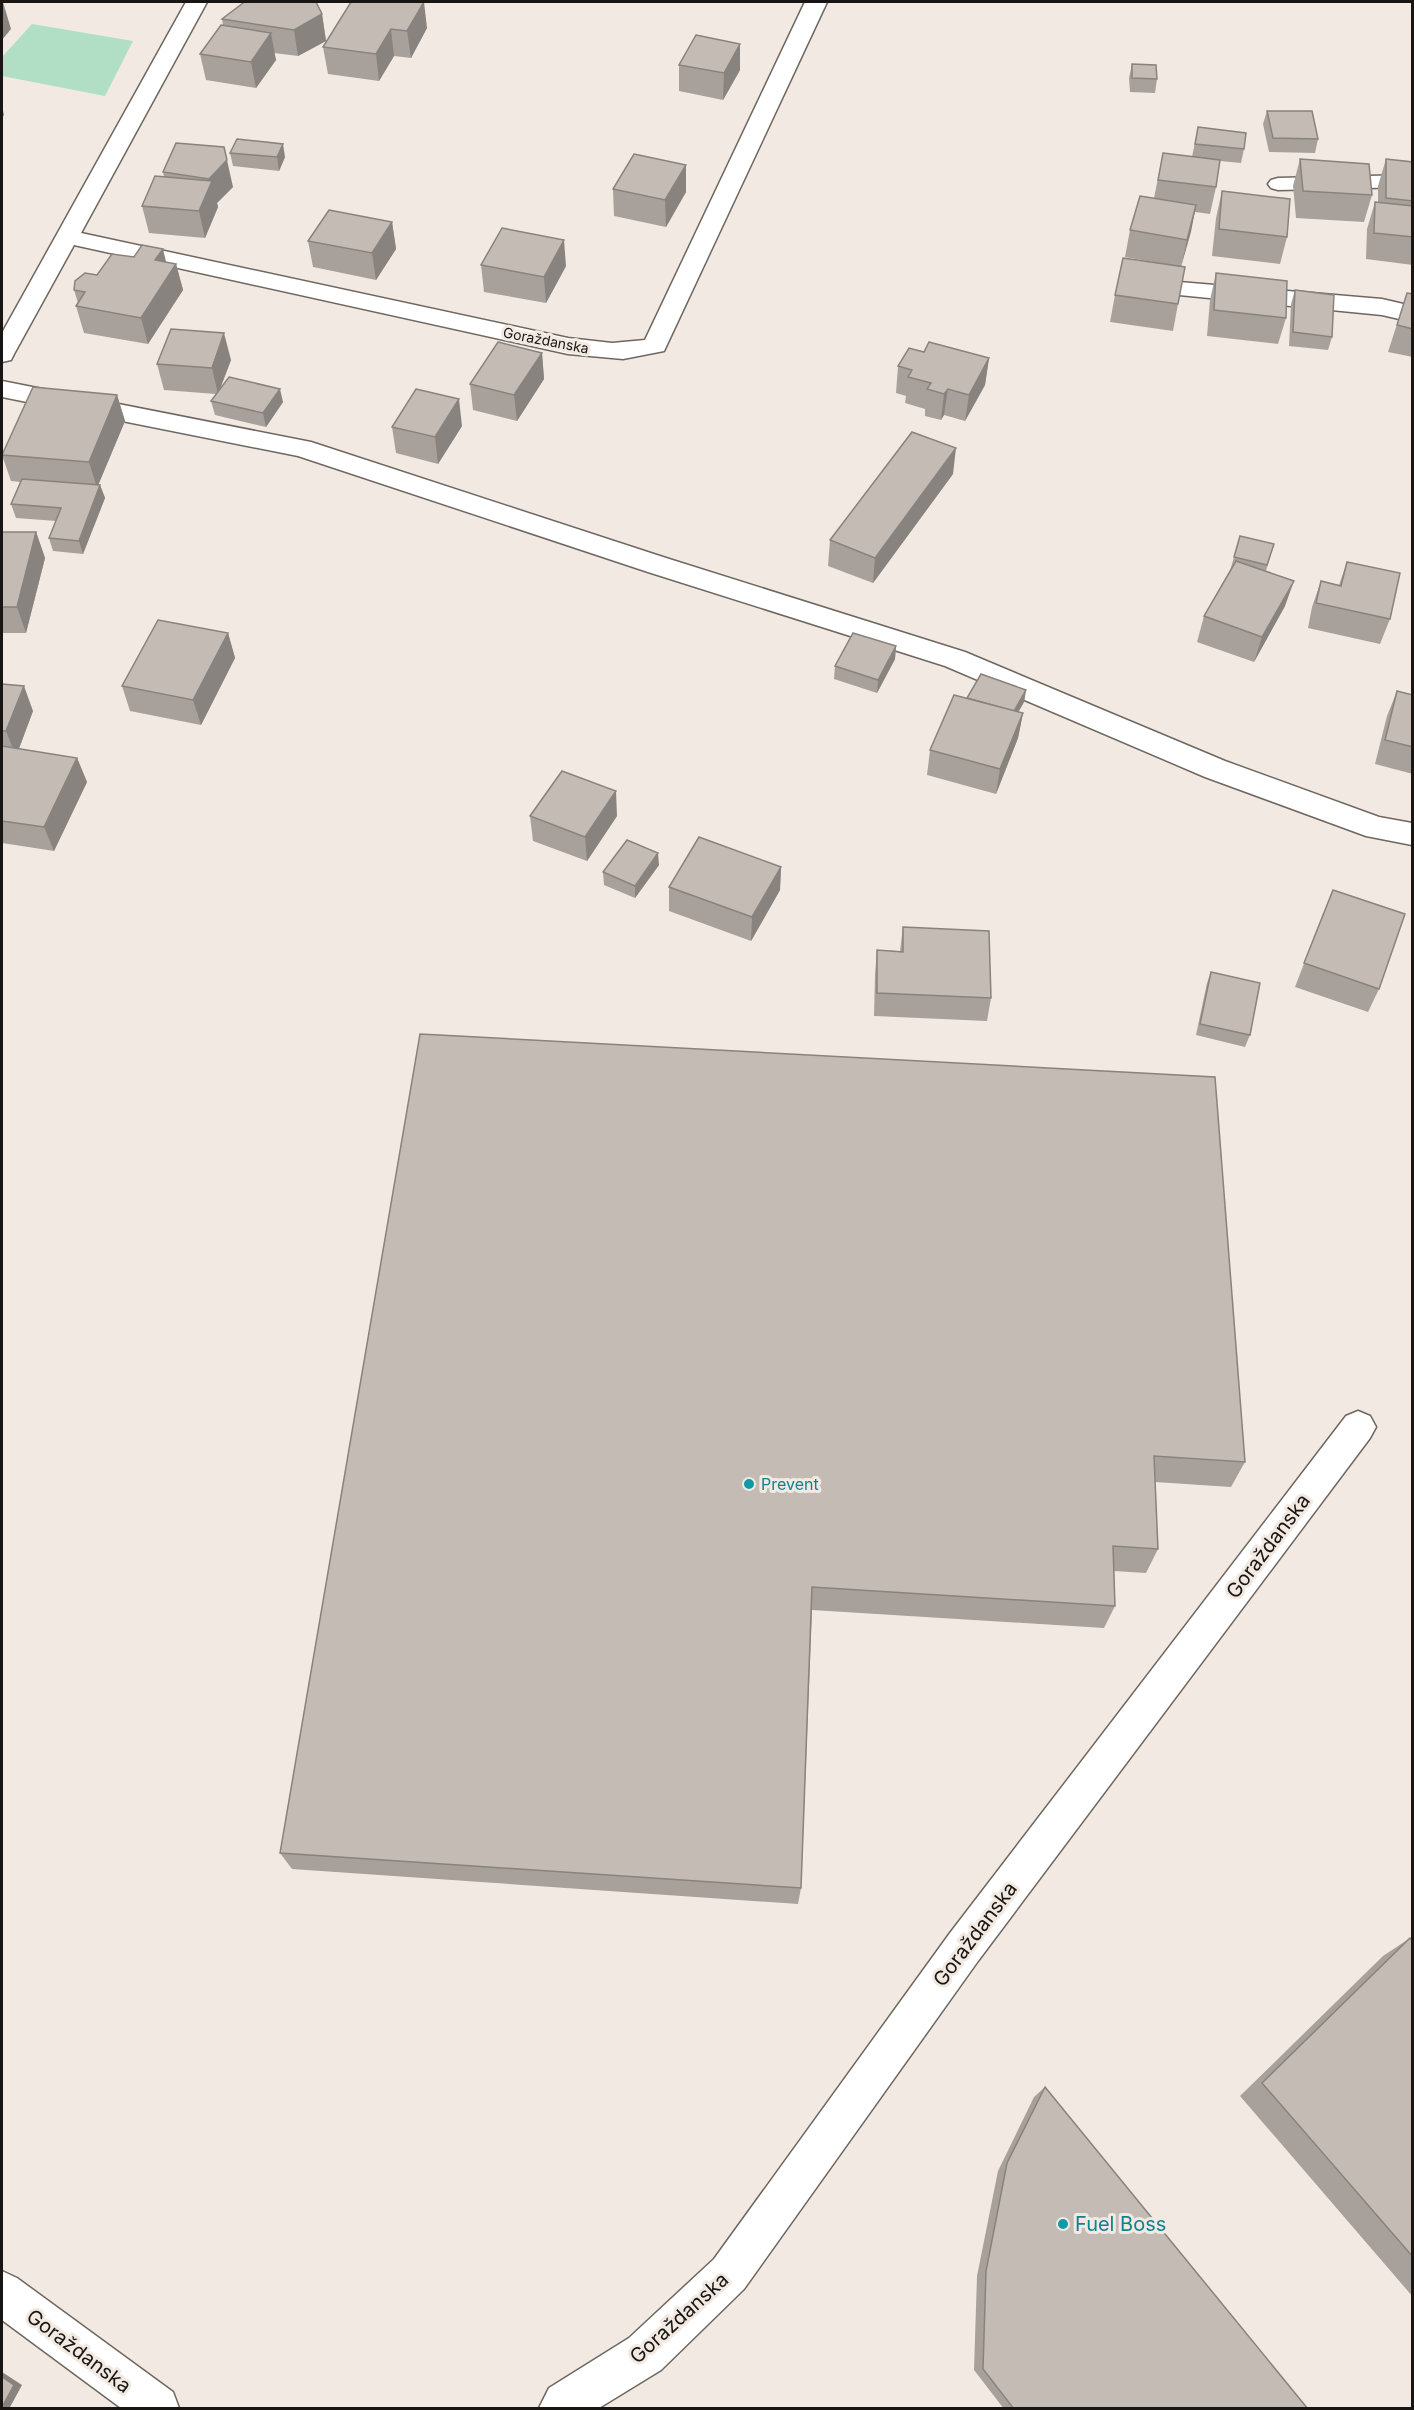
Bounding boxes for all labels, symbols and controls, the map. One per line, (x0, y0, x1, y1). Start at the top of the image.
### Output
street label: Goraždanska (502, 323, 590, 357)
place label: Prevent (761, 1474, 819, 1494)
marker: Prevent (742, 1477, 756, 1491)
street label: Goraždanska (1221, 1489, 1315, 1603)
street label: Goraždanska (928, 1877, 1022, 1991)
place label: Fuel Boss (1075, 2212, 1166, 2236)
marker: Fuel Boss (1056, 2217, 1070, 2231)
street label: Goraždanska (625, 2267, 733, 2369)
street label: Goraždanska (22, 2304, 136, 2398)

